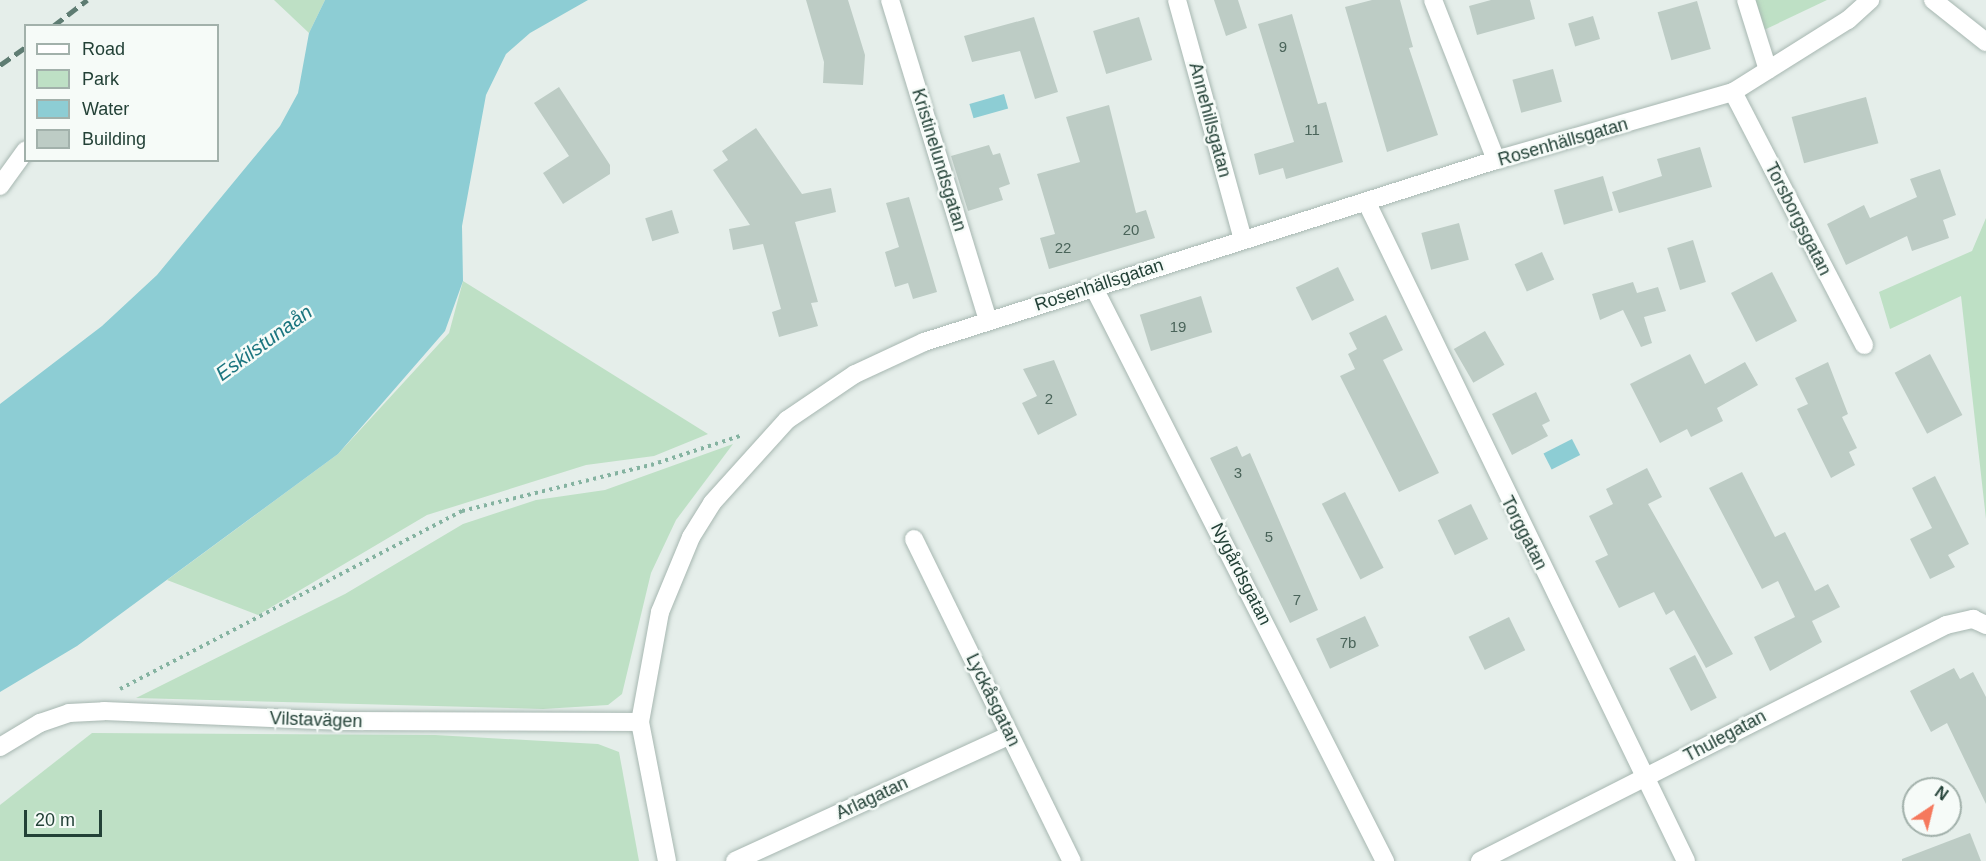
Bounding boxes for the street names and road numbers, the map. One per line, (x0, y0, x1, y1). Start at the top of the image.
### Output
street label: Annehillsgatan (1184, 60, 1236, 180)
street label: Kristinelundsgatan (907, 86, 971, 234)
street label: Rosenhällsgatan (1496, 113, 1630, 171)
street label: Torsborgsgatan (1760, 159, 1836, 279)
street label: Rosenhällsgatan (1032, 254, 1166, 316)
street label: Torggatan (1496, 492, 1552, 574)
street label: Nygårdsgatan (1206, 519, 1276, 629)
street label: Lyckåsgatan (961, 650, 1025, 750)
street label: Thulegatan (1680, 705, 1770, 767)
street label: Vilstavägen (269, 708, 363, 732)
street label: Arlagatan (833, 772, 911, 824)

